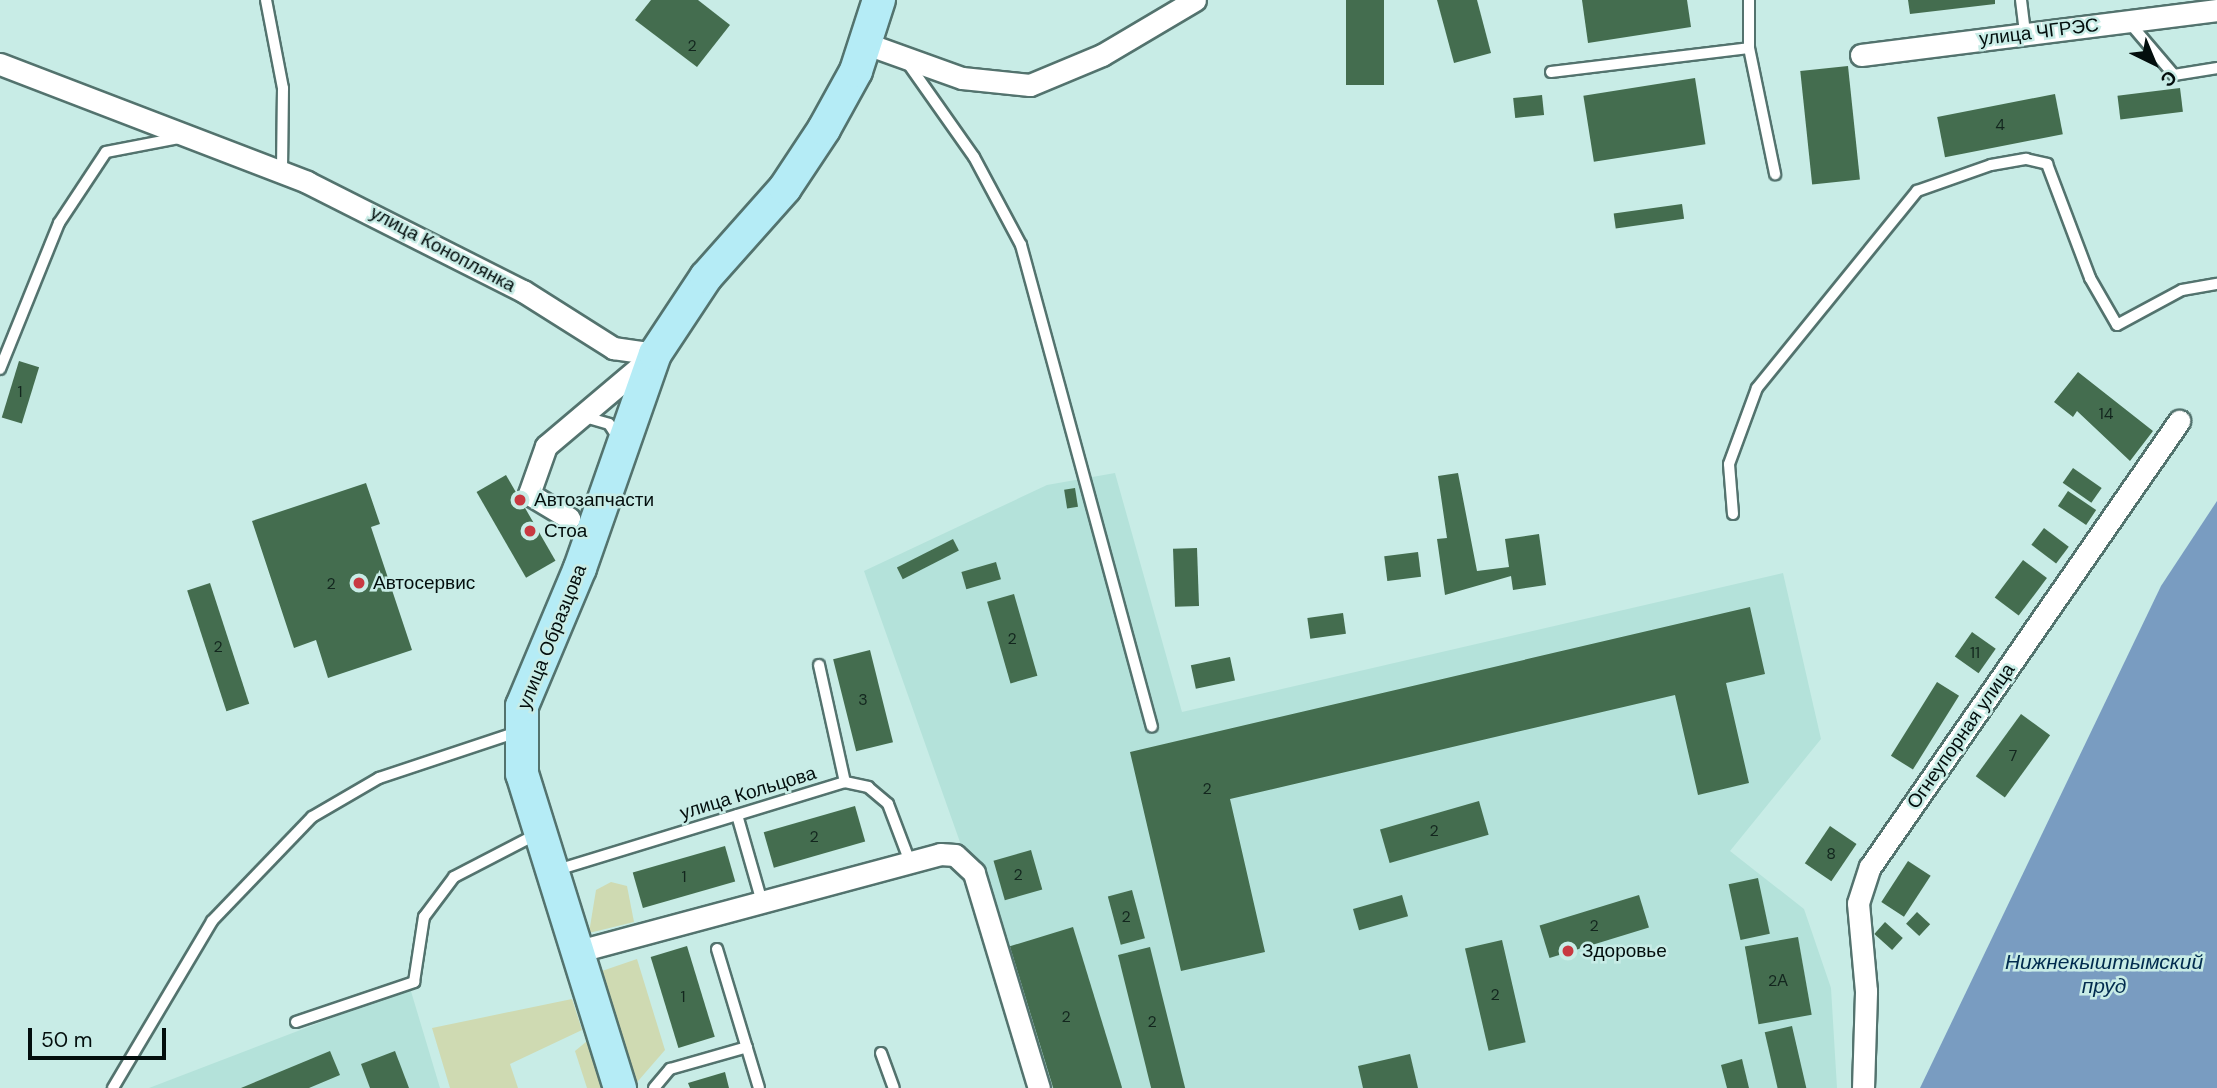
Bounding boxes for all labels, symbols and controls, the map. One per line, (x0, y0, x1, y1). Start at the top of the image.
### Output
street label: улица ЧГРЭС (1978, 13, 2100, 51)
north arrow (2119, 28, 2189, 98)
house number: 2 (687, 36, 697, 56)
text: С (2155, 65, 2182, 93)
house number: 4 (1995, 115, 2005, 135)
street label: улица Коноплянка (366, 201, 520, 297)
house number: 1 (18, 382, 22, 402)
house number: 14 (2099, 404, 2113, 424)
place label: Автозапчасти (534, 489, 654, 511)
marker: Автозапчасти (512, 492, 528, 508)
place label: Стоа (544, 520, 587, 542)
marker: Стоа (522, 523, 538, 539)
street label: улица Образцова (513, 561, 591, 713)
place label: Автосервис (373, 572, 475, 594)
house number: 2 (326, 574, 336, 594)
marker: Автосервис (351, 575, 367, 591)
house number: 2 (1007, 629, 1017, 649)
house number: 2 (213, 637, 223, 657)
house number: 11 (1970, 643, 1980, 663)
street label: Огнеупорная улица (1902, 659, 2020, 813)
house number: 3 (858, 690, 868, 710)
house number: 7 (2009, 746, 2017, 766)
street label: улица Кольцова (677, 761, 819, 825)
house number: 2 (1202, 779, 1212, 799)
house number: 2 (1429, 821, 1439, 841)
house number: 2 (809, 827, 819, 847)
house number: 8 (1826, 844, 1836, 864)
house number: 2 (1013, 865, 1023, 885)
house number: 1 (682, 867, 686, 887)
house number: 2 (1121, 907, 1131, 927)
house number: 2 (1589, 916, 1599, 936)
place label: Здоровье (1582, 940, 1667, 962)
marker: Здоровье (1560, 943, 1576, 959)
water label: Нижнекыштымский пруд (2005, 949, 2203, 999)
house number: 2А (1768, 971, 1788, 991)
house number: 2 (1490, 985, 1500, 1005)
house number: 1 (681, 987, 685, 1007)
house number: 2 (1061, 1007, 1071, 1027)
house number: 2 (1147, 1012, 1157, 1032)
scale bar (32, 1014, 170, 1058)
text: 50 m (41, 1026, 92, 1054)

